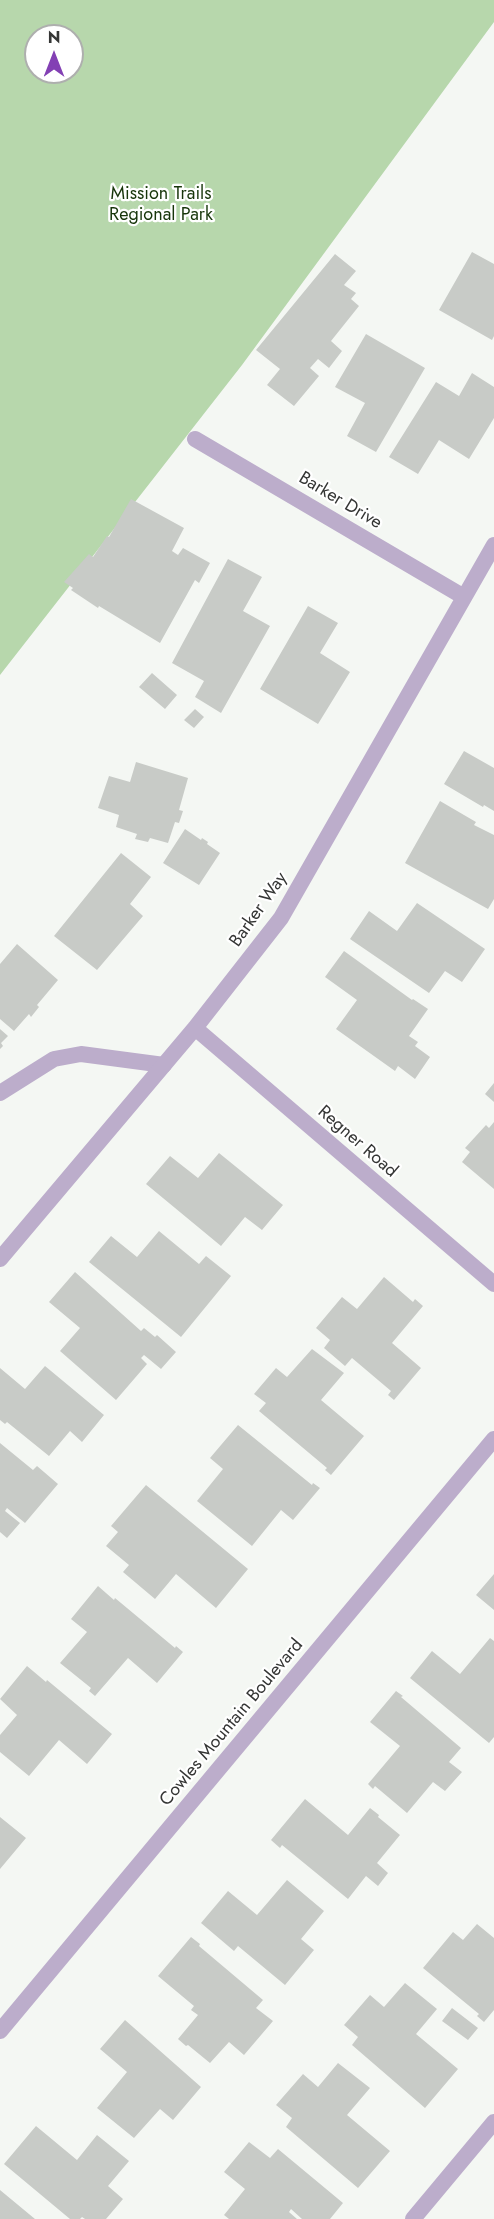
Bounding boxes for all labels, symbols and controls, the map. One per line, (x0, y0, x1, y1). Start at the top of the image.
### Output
north arrow (24, 24, 84, 84)
text: N (48, 26, 60, 49)
park label: Mission Trails Regional Park (109, 184, 213, 226)
street label: Barker Drive (294, 468, 386, 534)
street label: Barker Way (226, 869, 292, 951)
street label: Regner Road (313, 1101, 401, 1183)
street label: Cowles Mountain Boulevard (156, 1635, 308, 1811)

